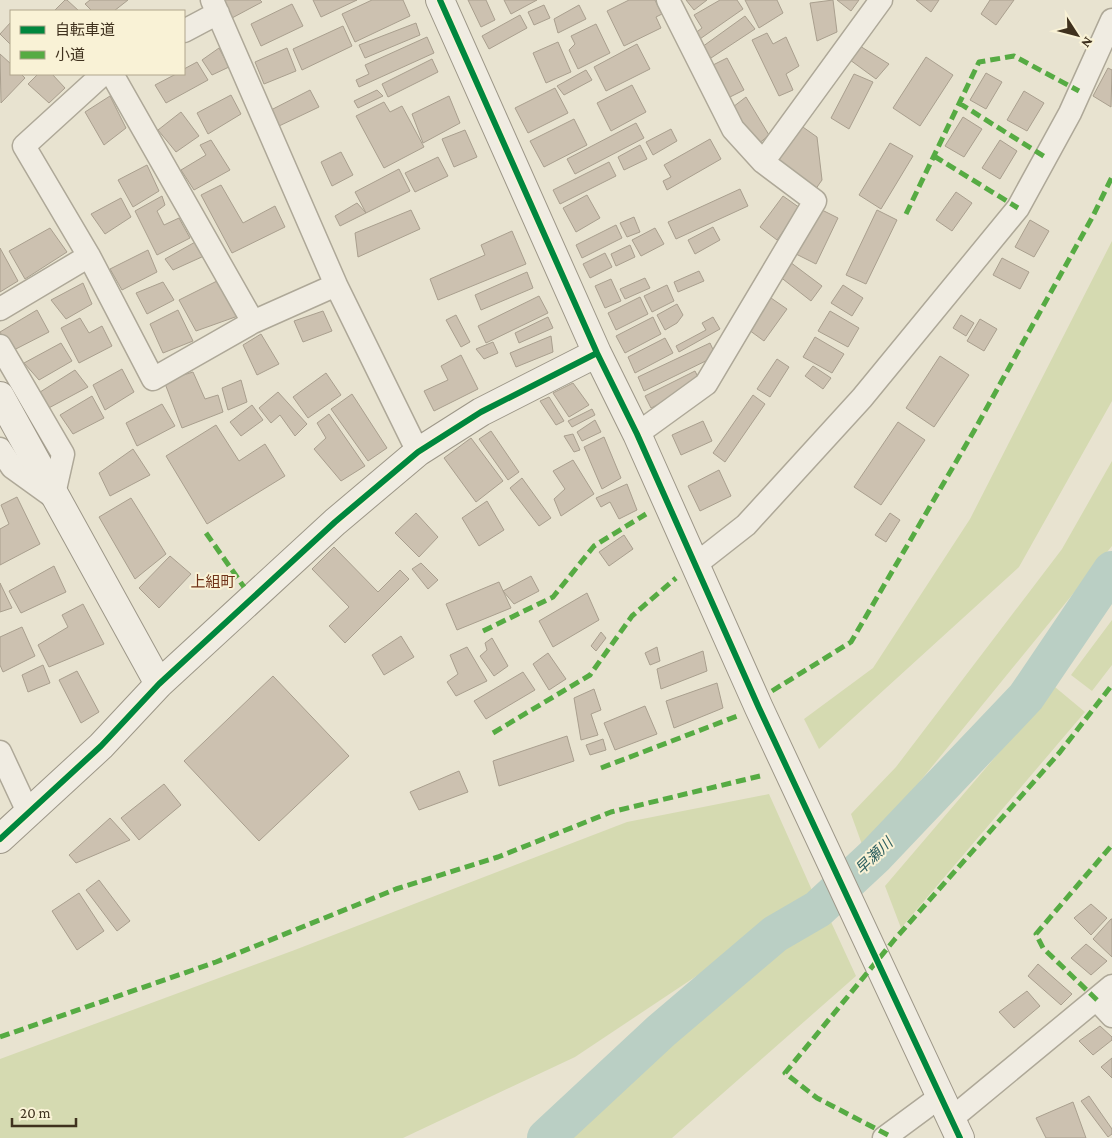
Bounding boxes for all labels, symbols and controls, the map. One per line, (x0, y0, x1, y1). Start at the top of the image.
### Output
legend (10, 10, 185, 75)
north arrow (1052, 10, 1102, 60)
text: 自転車道 (55, 22, 115, 38)
text: N (1078, 34, 1097, 52)
text: 小道 (55, 47, 85, 63)
district label: 上組町 (190, 574, 236, 590)
water label: 早瀬川 (852, 833, 897, 877)
scale bar (12, 1096, 76, 1128)
text: 20 m (20, 1105, 51, 1121)

